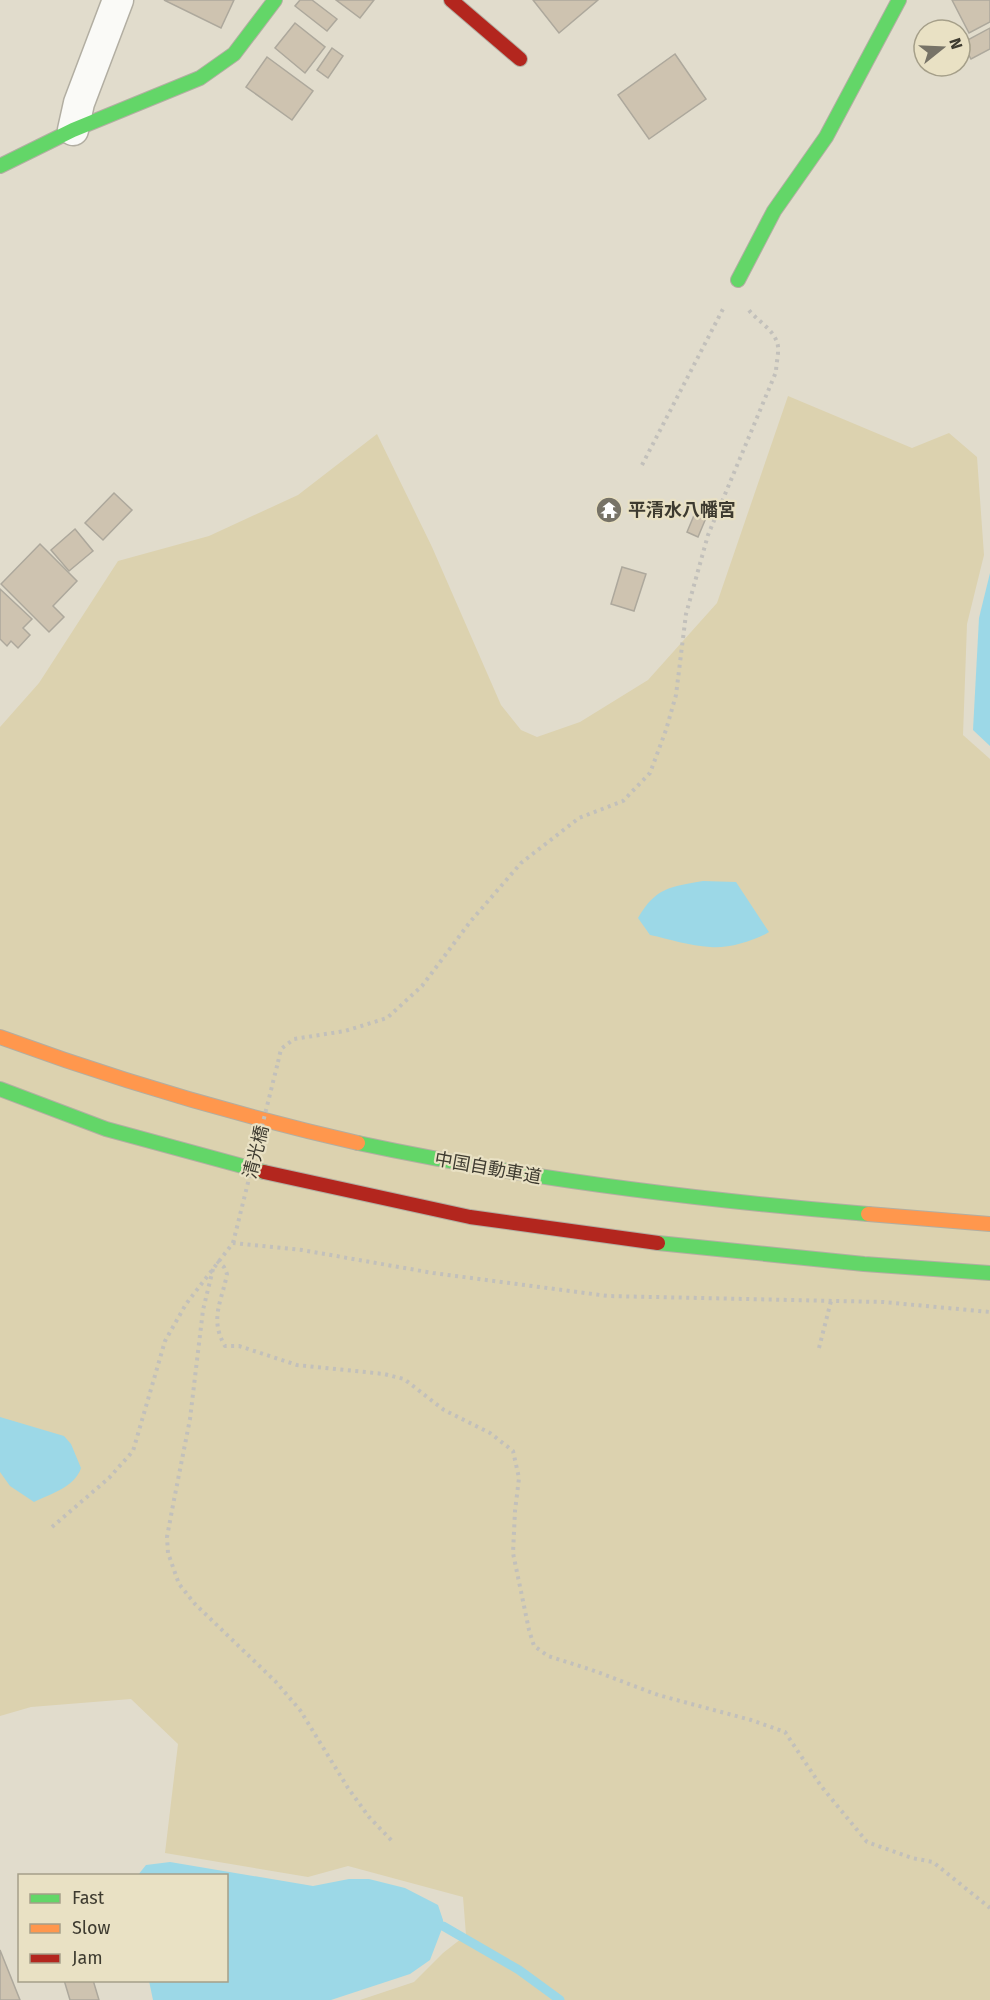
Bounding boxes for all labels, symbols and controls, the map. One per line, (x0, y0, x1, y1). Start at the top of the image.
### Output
north arrow (912, 18, 972, 78)
text: N (945, 36, 966, 51)
temple icon: 平清水八幡宮 (594, 495, 624, 525)
place label: 平清水八幡宮 (628, 499, 736, 521)
street label: 清光橋 (239, 1123, 273, 1181)
street label: 中国自動車道 (433, 1148, 543, 1188)
legend (18, 1874, 228, 1982)
text: Fast (72, 1887, 105, 1909)
text: Slow (72, 1917, 111, 1939)
text: Jam (72, 1947, 103, 1969)

